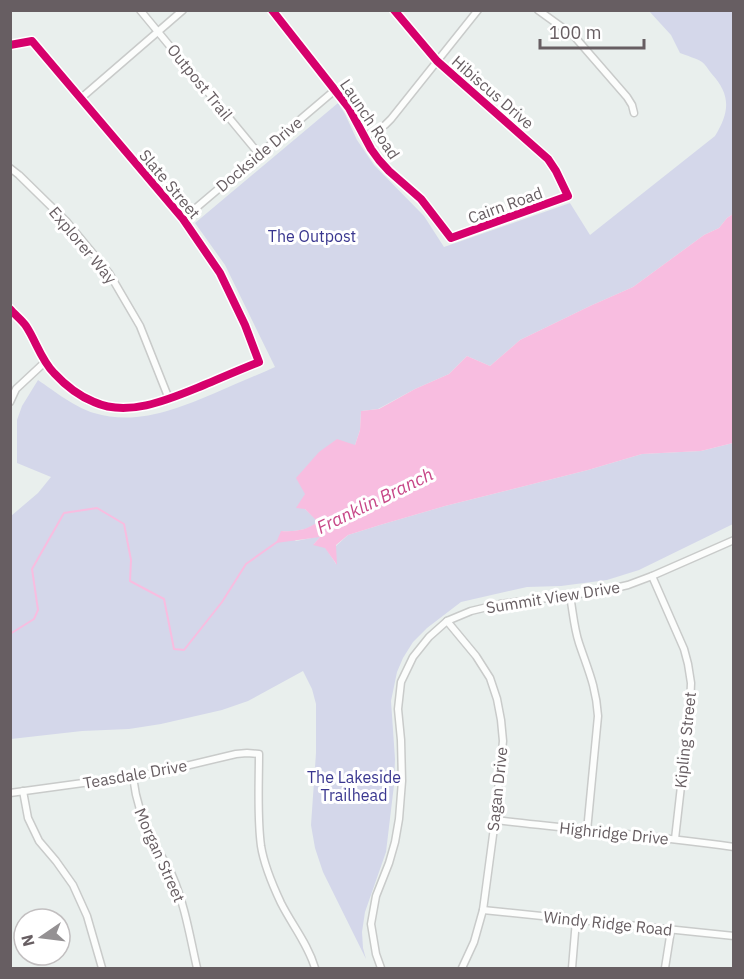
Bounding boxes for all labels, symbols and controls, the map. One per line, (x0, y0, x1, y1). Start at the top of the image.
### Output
scale bar (540, 12, 644, 50)
text: 100 m (549, 21, 601, 44)
street label: Outpost Trail (163, 40, 237, 124)
street label: Hibiscus Drive (448, 51, 538, 133)
street label: Launch Road (336, 75, 404, 163)
street label: Dockside Drive (212, 112, 306, 196)
street label: Slate Street (135, 145, 205, 223)
street label: Cairn Road (465, 182, 545, 228)
street label: Explorer Way (45, 202, 121, 288)
park label: The Outpost (268, 226, 356, 246)
water label: Franklin Branch (313, 462, 437, 539)
street label: Summit View Drive (485, 577, 622, 617)
street label: Kipling Street (670, 691, 700, 789)
street label: Sagan Drive (483, 746, 511, 832)
street label: Teasdale Drive (82, 755, 189, 793)
park label: The Lakeside Trailhead (307, 767, 401, 805)
street label: Morgan Street (130, 805, 190, 905)
street label: Highridge Drive (558, 817, 670, 849)
street label: Windy Ridge Road (543, 906, 673, 940)
north arrow (12, 907, 72, 967)
text: N (16, 933, 39, 949)

